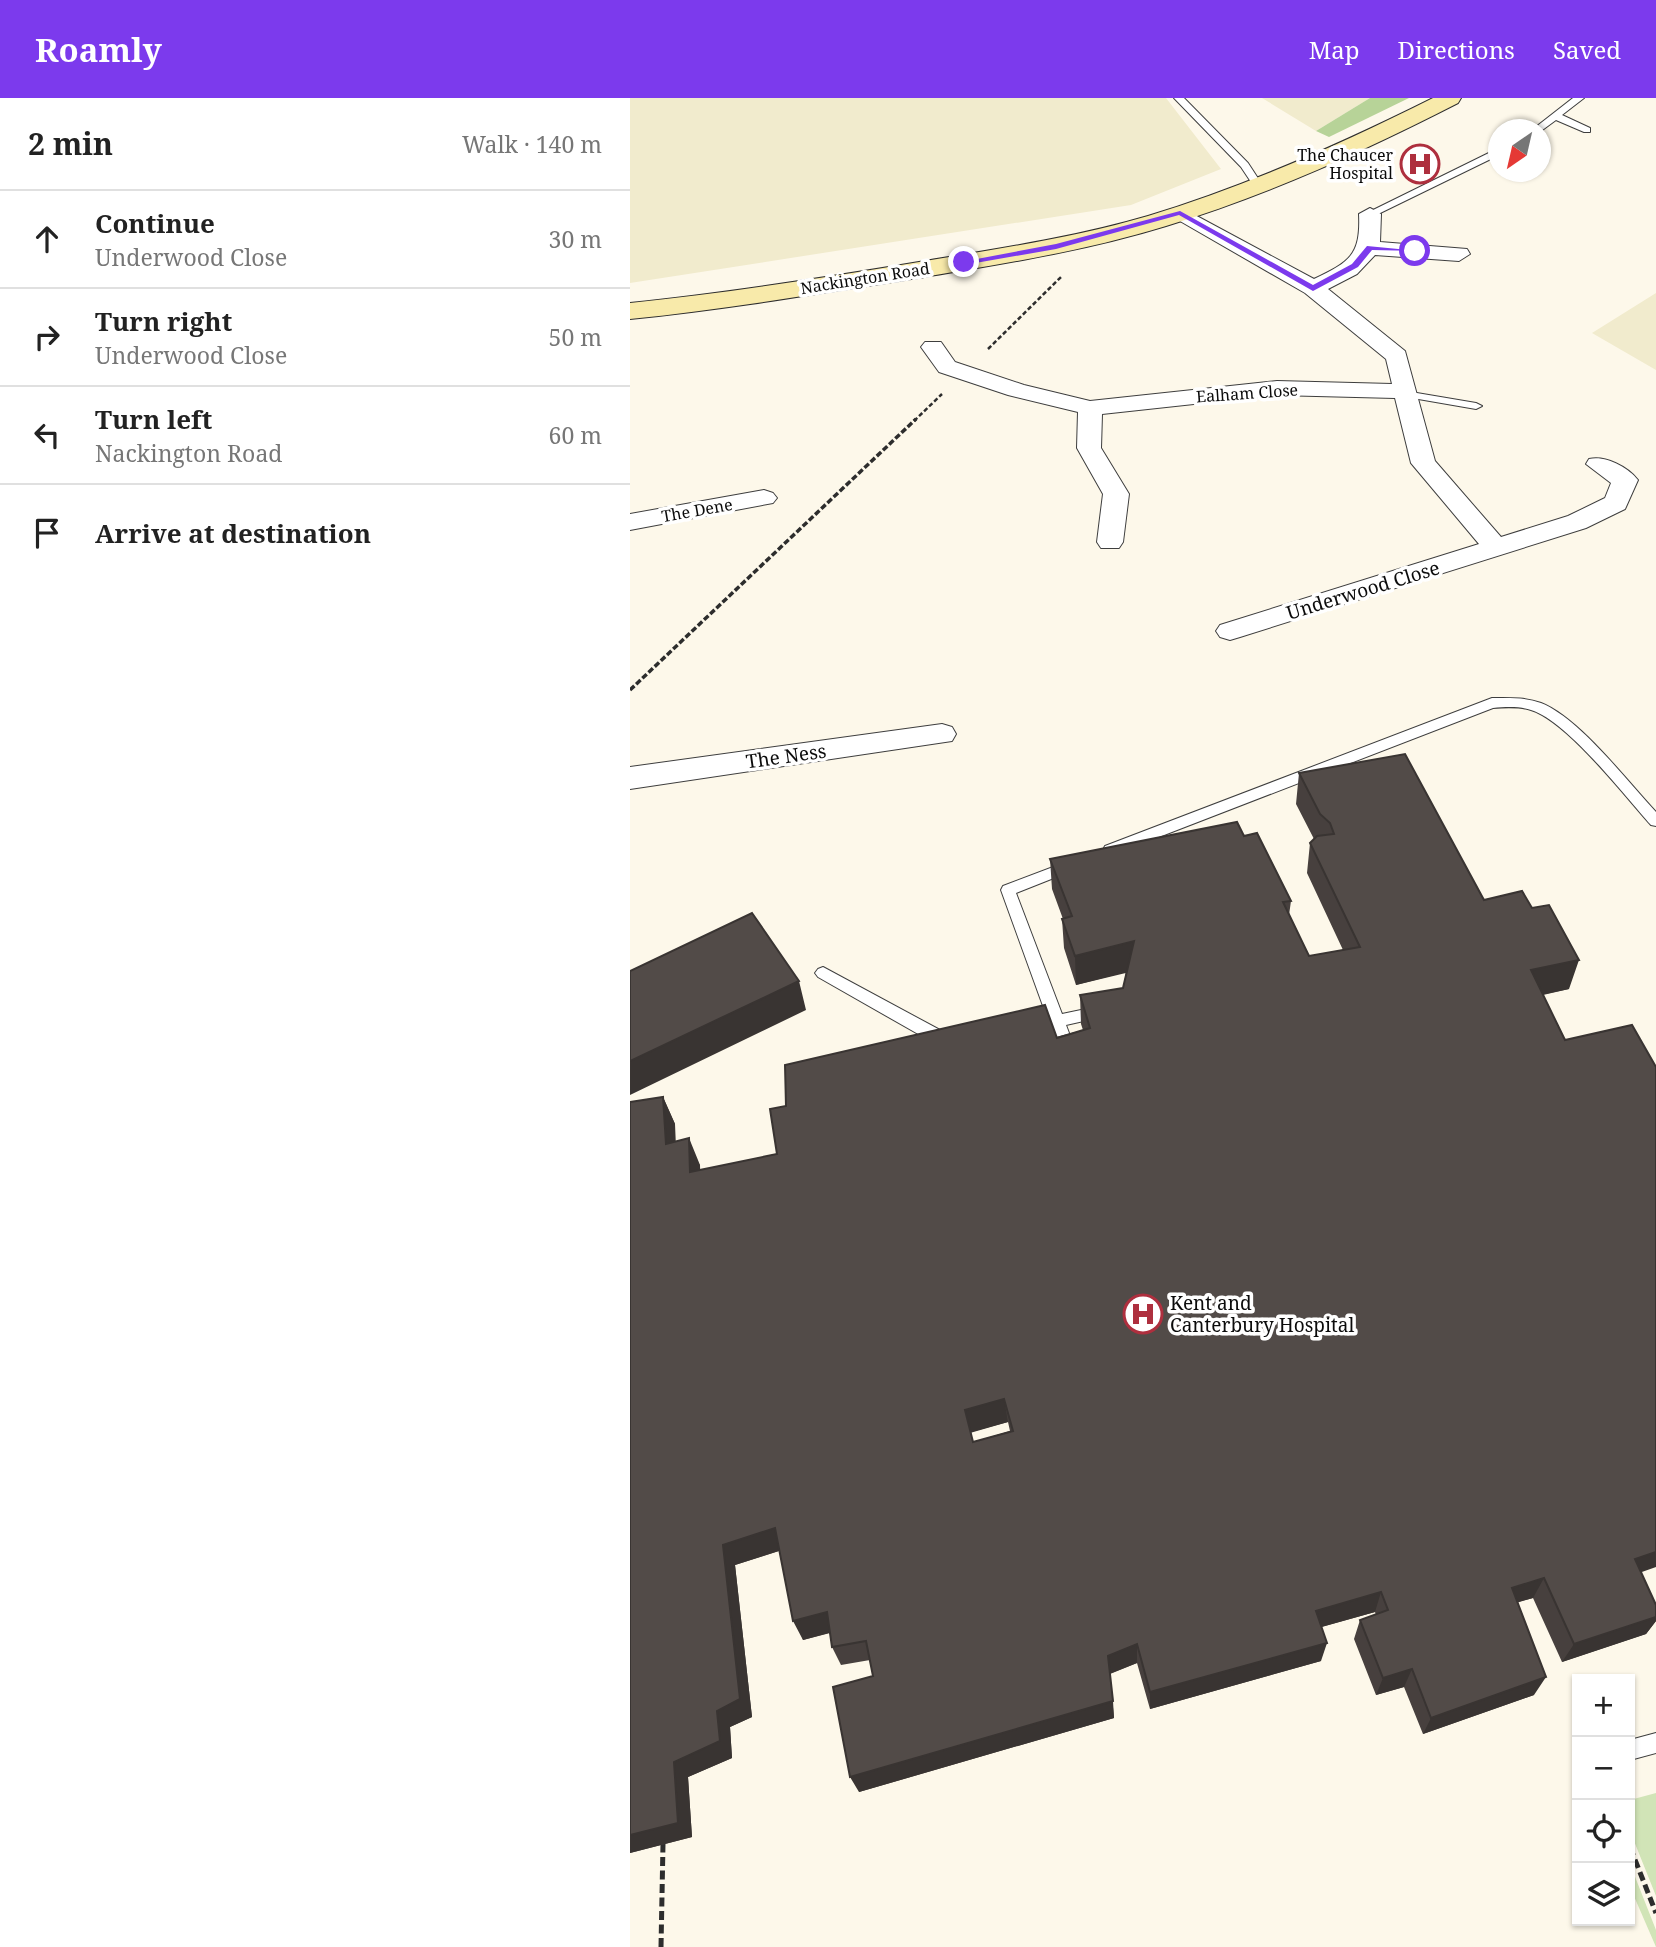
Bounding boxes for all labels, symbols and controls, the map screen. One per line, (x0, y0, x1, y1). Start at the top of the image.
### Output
text: Roamly (35, 27, 162, 72)
text: Map (1309, 33, 1360, 66)
text: Directions (1398, 33, 1515, 66)
text: Saved (1553, 33, 1621, 66)
north arrow (1488, 119, 1551, 182)
text: 2 min (28, 123, 113, 164)
text: Walk · 140 m (462, 128, 602, 160)
hospital icon: The Chaucer Hospital (1399, 143, 1441, 185)
place label: The Chaucer Hospital (1297, 144, 1393, 184)
text: Continue (95, 205, 215, 241)
icon: ahead (28, 220, 66, 258)
text: 30 m (549, 223, 602, 255)
route start (1399, 235, 1430, 266)
text: Underwood Close (95, 241, 287, 273)
route end (948, 246, 979, 277)
street label: Nackington Road (799, 257, 931, 299)
text: Turn right (95, 303, 232, 339)
icon: right (28, 318, 66, 356)
text: 50 m (549, 321, 602, 353)
text: Underwood Close (95, 339, 287, 371)
street label: Ealham Close (1195, 378, 1299, 408)
text: Turn left (95, 401, 212, 437)
icon: left (28, 416, 66, 454)
text: 60 m (549, 419, 602, 451)
text: Nackington Road (95, 437, 282, 469)
street label: The Dene (660, 493, 734, 527)
icon: arrive (28, 514, 66, 552)
text: Arrive at destination (95, 515, 371, 551)
street label: Underwood Close (1283, 554, 1443, 626)
street label: The Ness (744, 738, 828, 774)
place label: Kent and Canterbury Hospital (1170, 1290, 1355, 1338)
hospital icon: Kent and Canterbury Hospital (1122, 1293, 1164, 1335)
map controls (1572, 1674, 1635, 1926)
button: + (1572, 1674, 1635, 1737)
button: − (1572, 1737, 1635, 1800)
button: locate (1572, 1800, 1635, 1863)
button: layers (1572, 1863, 1635, 1926)

